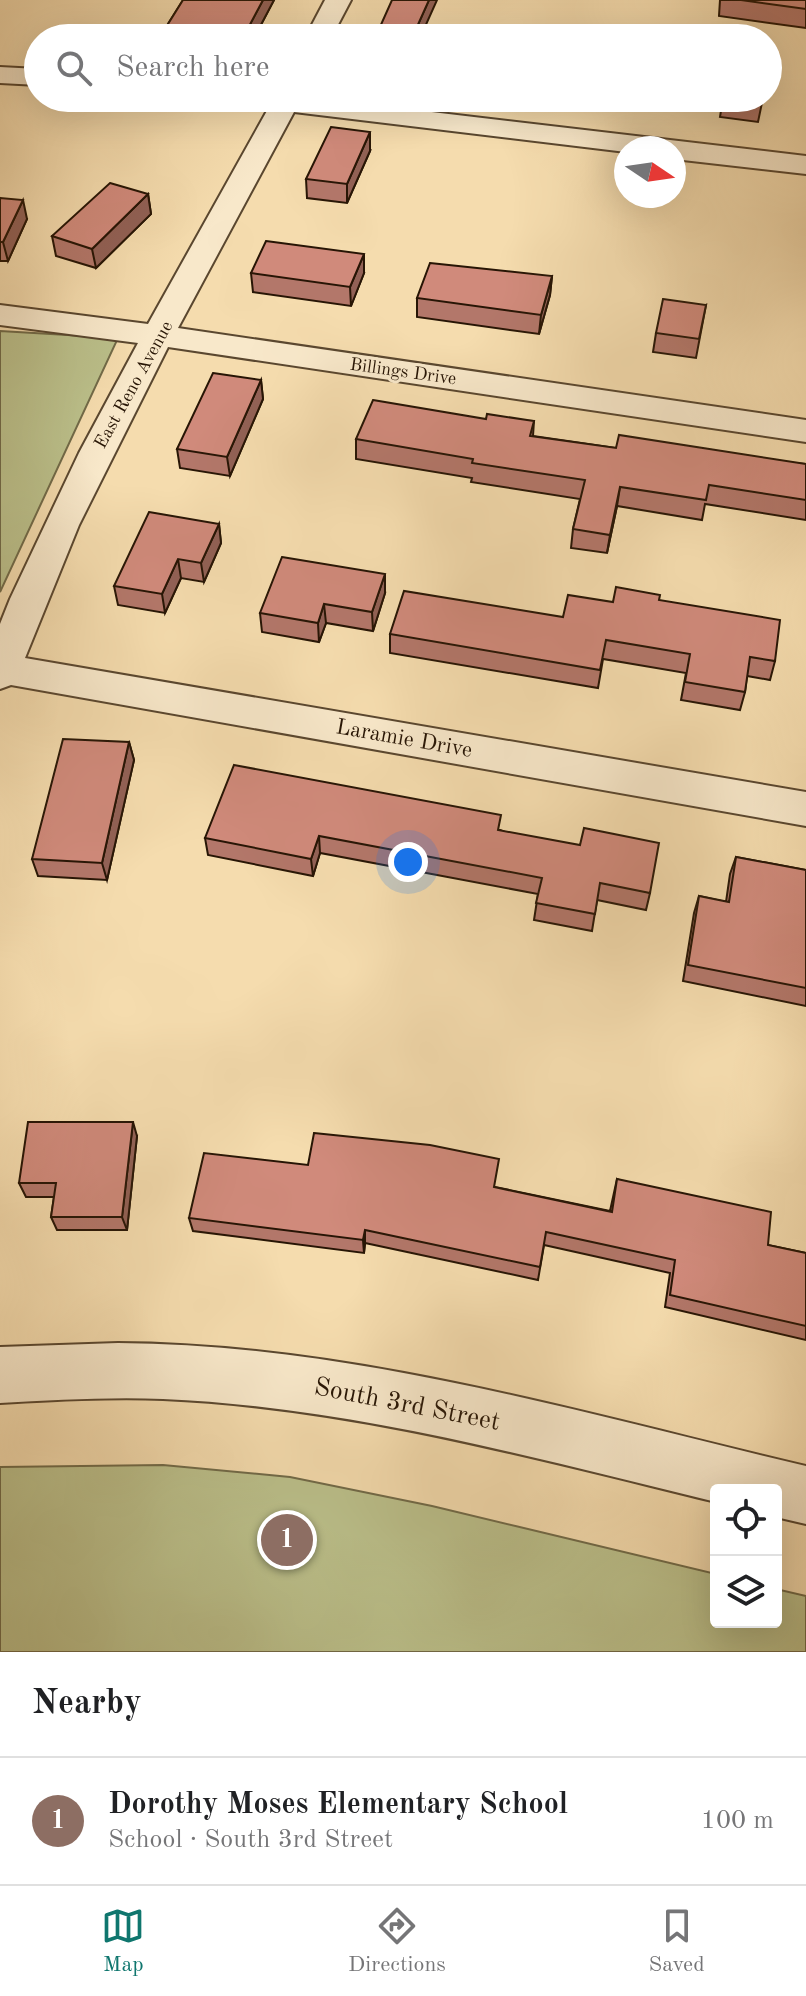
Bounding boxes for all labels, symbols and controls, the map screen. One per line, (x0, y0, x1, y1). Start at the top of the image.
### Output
search box (24, 24, 782, 112)
icon: search (52, 46, 96, 90)
text: Search here (116, 53, 270, 83)
north arrow (614, 136, 686, 208)
street label: East Reno Avenue (92, 318, 176, 452)
street label: Billings Drive (349, 356, 457, 388)
street label: Laramie Drive (334, 716, 474, 762)
your location (388, 842, 428, 882)
street label: South 3rd Street (312, 1374, 502, 1436)
map controls (710, 1484, 782, 1628)
button: locate (710, 1484, 782, 1556)
pin: 1 (261, 1510, 313, 1570)
button: layers (710, 1556, 782, 1628)
text: Nearby (32, 1687, 142, 1721)
text: Dorothy Moses Elementary School (108, 1790, 568, 1820)
text: 1 (50, 1808, 66, 1834)
text: 100 m (701, 1808, 774, 1834)
text: School · South 3rd Street (108, 1827, 393, 1853)
tab: Map (101, 1904, 145, 1979)
tab: Directions (348, 1904, 446, 1979)
tab: Saved (649, 1904, 705, 1979)

